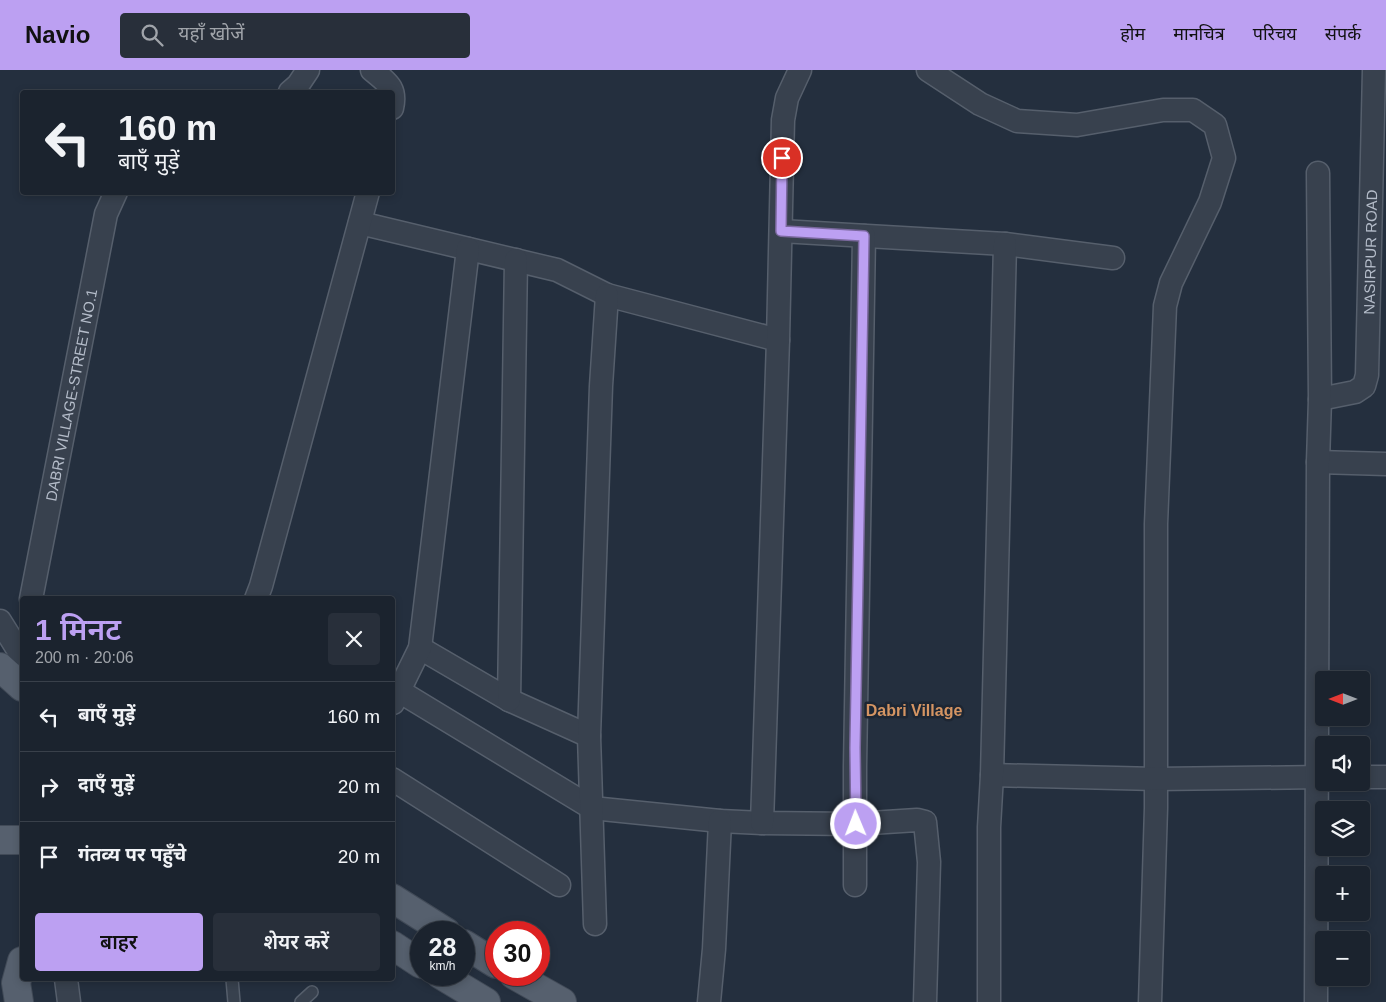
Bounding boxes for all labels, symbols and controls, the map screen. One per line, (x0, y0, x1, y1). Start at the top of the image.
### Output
search box (120, 13, 470, 58)
text: Navio (25, 21, 90, 48)
icon: search (138, 21, 166, 49)
text: यहाँ खोजें (178, 23, 244, 44)
text: होम (1120, 24, 1145, 44)
text: मानचित्र (1173, 24, 1225, 44)
text: परिचय (1253, 24, 1297, 44)
text: संपर्क (1325, 24, 1361, 44)
text: 160 m (118, 108, 217, 147)
icon: left (35, 110, 100, 175)
pin (761, 137, 803, 179)
icon: arrive (768, 144, 796, 172)
text: बाएँ मुड़ें (118, 149, 179, 174)
street label: NASIRPUR ROAD (1360, 189, 1380, 315)
street label: DABRI VILLAGE-STREET NO.1 (42, 287, 100, 502)
text: 1 मिनट (35, 613, 121, 646)
button: close (328, 613, 380, 665)
text: 200 m · 20:06 (35, 649, 134, 666)
north arrow (1315, 671, 1370, 726)
map controls (1315, 671, 1370, 986)
district label: Dabri Village (866, 702, 962, 719)
icon: left (35, 703, 63, 731)
text: बाएँ मुड़ें (78, 704, 135, 725)
text: 160 m (327, 706, 380, 727)
button: sound (1315, 736, 1370, 791)
icon: right (35, 773, 63, 801)
text: दाएँ मुड़ें (78, 774, 134, 795)
text: 20 m (338, 776, 380, 797)
position arrow (829, 797, 881, 849)
button: layers (1315, 801, 1370, 856)
icon: arrive (35, 843, 63, 871)
text: गंतव्य पर पहुँचे (78, 844, 186, 865)
text: 20 m (338, 846, 380, 867)
button: + (1315, 866, 1370, 921)
button: बाहर (35, 913, 203, 971)
button: शेयर करें (213, 913, 380, 971)
speed limit sign: 30 (485, 921, 550, 986)
button: − (1315, 931, 1370, 986)
text: 28 (429, 933, 456, 961)
text: km/h (429, 959, 456, 973)

